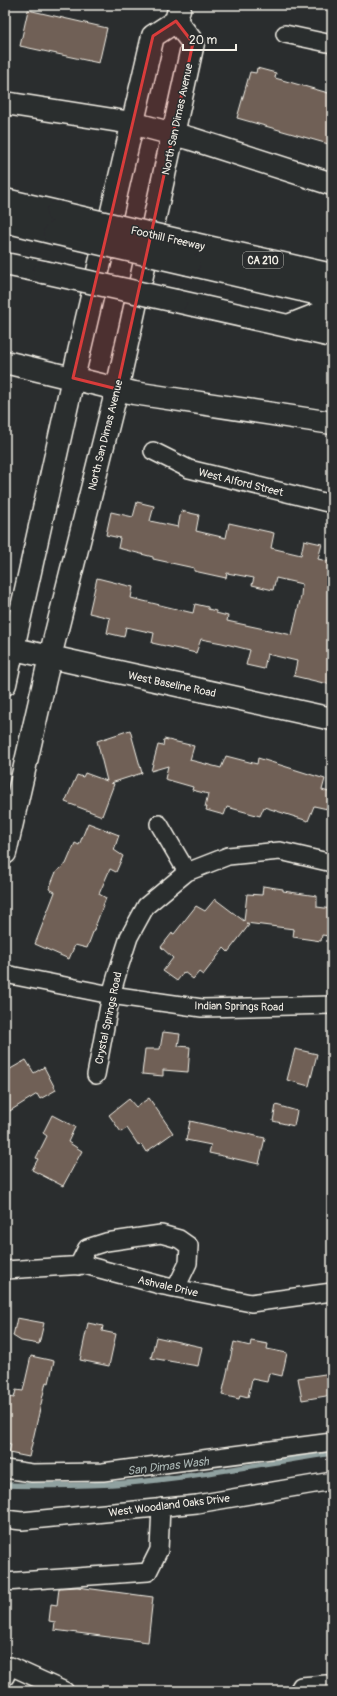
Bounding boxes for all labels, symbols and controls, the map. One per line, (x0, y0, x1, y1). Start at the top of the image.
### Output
scale bar (183, 26, 236, 52)
text: 20 m (189, 33, 218, 48)
street label: North San Dimas Avenue (159, 62, 196, 176)
street label: Foothill Freeway (130, 224, 206, 253)
road number: CA 210 (243, 252, 283, 268)
street label: North San Dimas Avenue (85, 378, 126, 492)
street label: West Alford Street (197, 466, 285, 499)
street label: West Baseline Road (127, 669, 217, 700)
street label: Crystal Springs Road (92, 971, 125, 1065)
street label: Indian Springs Road (194, 999, 284, 1014)
street label: Ashvale Drive (137, 1273, 200, 1300)
water label: San Dimas Wash (126, 1454, 211, 1479)
street label: West Woodland Oaks Drive (108, 1492, 231, 1519)

